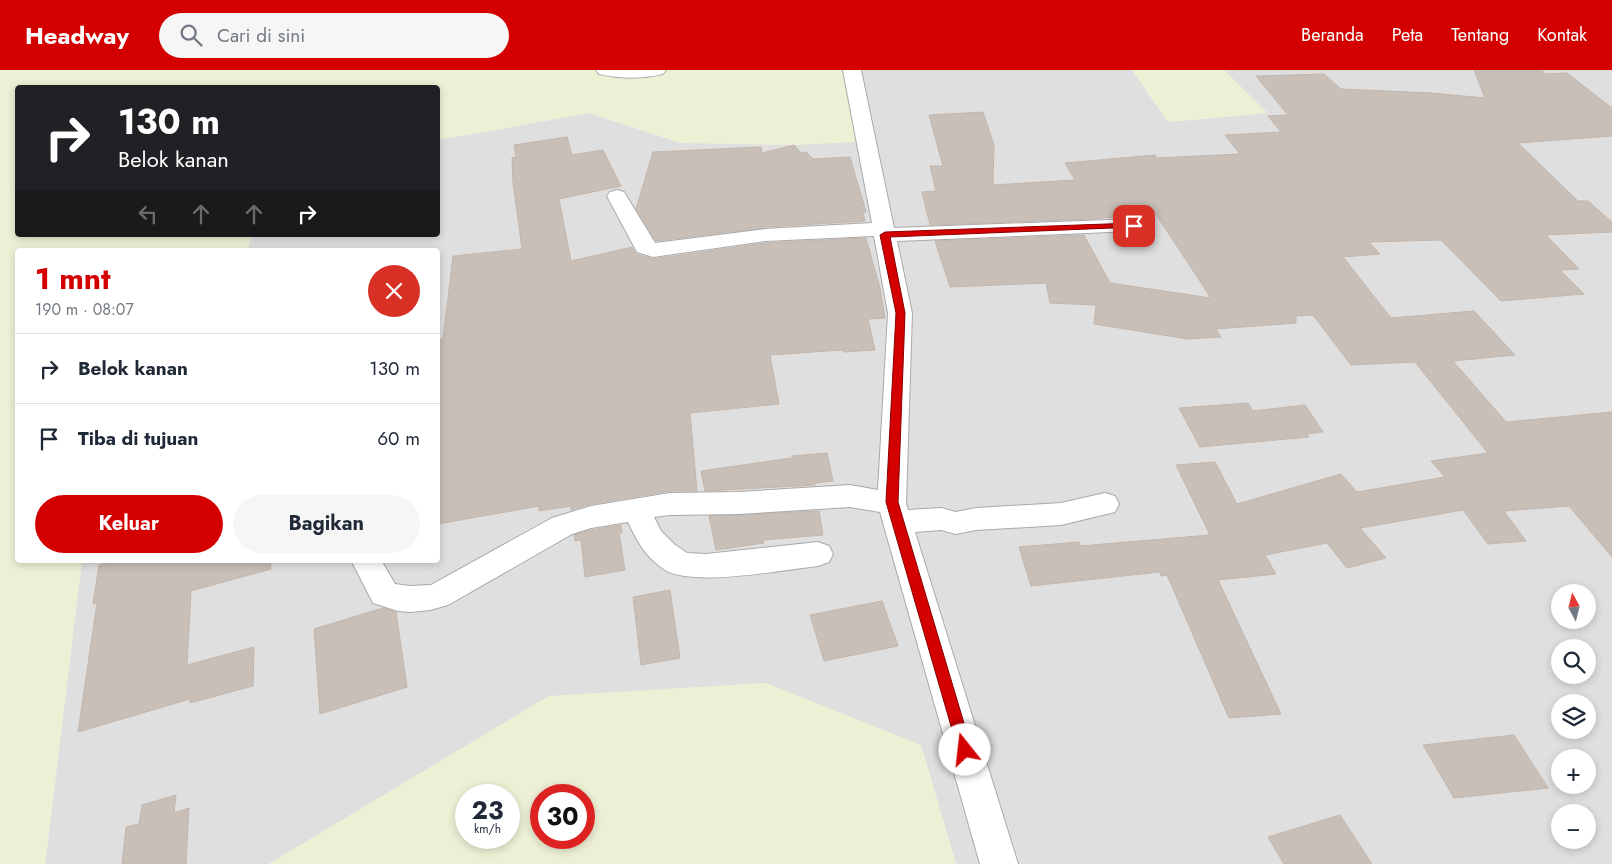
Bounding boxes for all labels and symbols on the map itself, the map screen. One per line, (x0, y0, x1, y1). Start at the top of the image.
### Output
pin (1113, 205, 1155, 247)
north arrow (1551, 584, 1596, 629)
position arrow (938, 723, 990, 775)
speed limit sign: 30 (530, 784, 595, 849)

